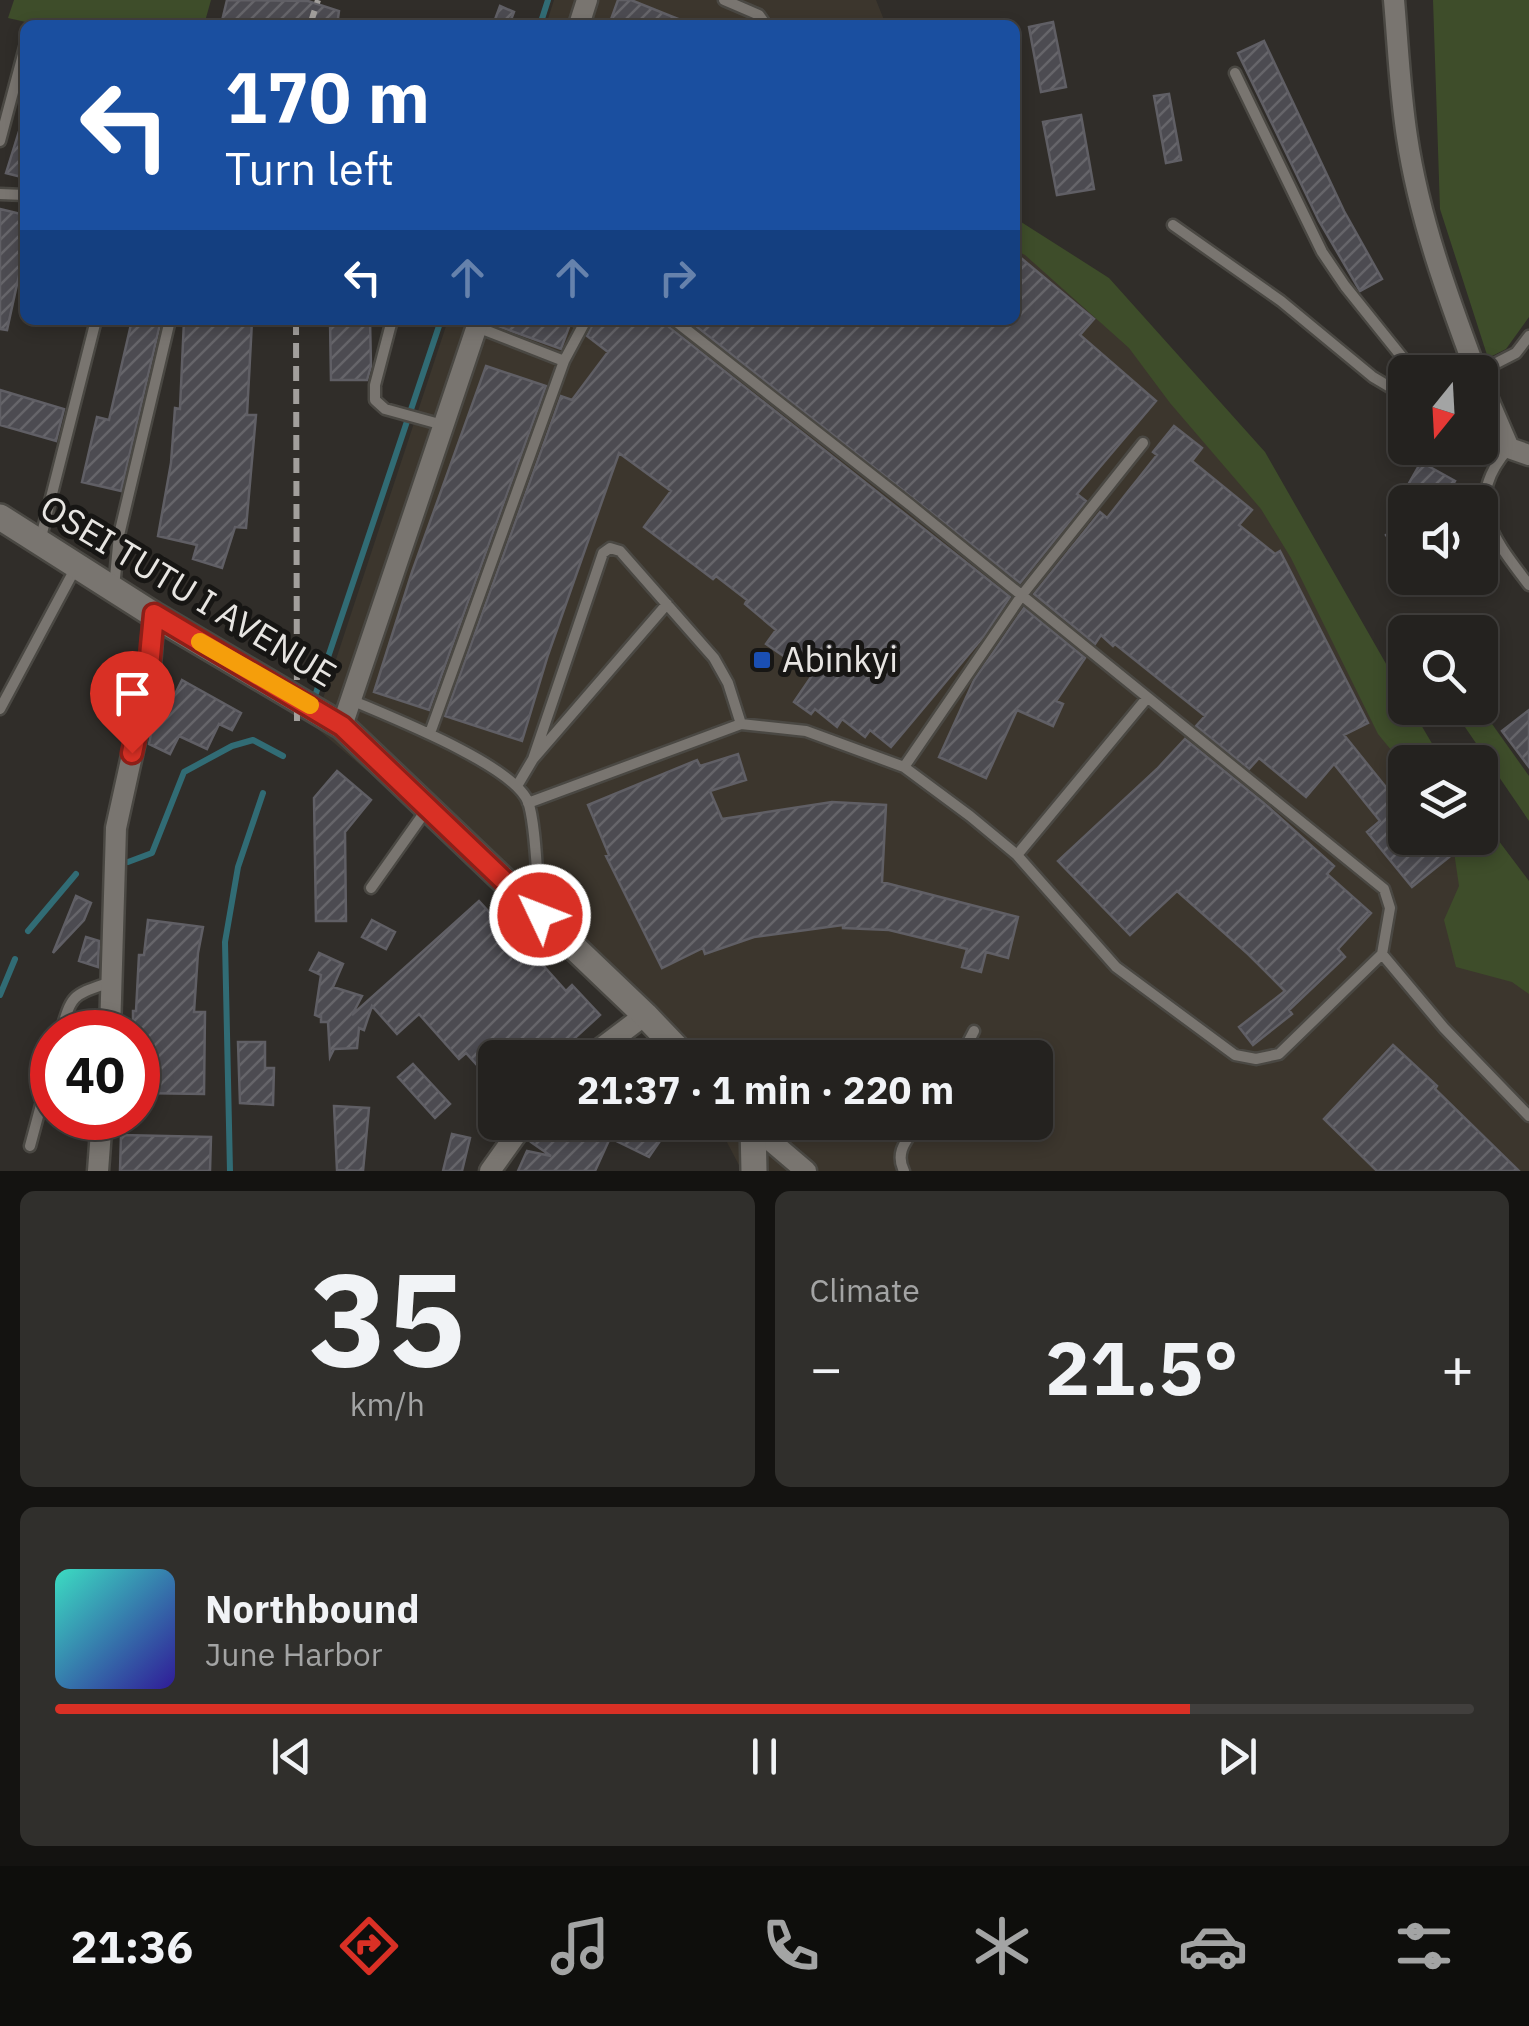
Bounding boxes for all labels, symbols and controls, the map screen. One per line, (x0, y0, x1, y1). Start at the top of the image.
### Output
text: 170 m (225, 51, 430, 142)
icon: left (60, 60, 190, 190)
text: Turn left (225, 139, 394, 197)
icon: left (335, 250, 390, 305)
icon: ahead (440, 250, 495, 305)
icon: ahead (545, 250, 600, 305)
icon: right (650, 250, 705, 305)
north arrow (1388, 355, 1498, 465)
map controls (1388, 355, 1498, 855)
street label: OSEI TUTU I AVENUE (32, 484, 345, 697)
button: sound (1388, 485, 1498, 595)
button: search (1388, 615, 1498, 725)
place label: Abinkyi (782, 636, 898, 682)
marker: Abinkyi (751, 649, 773, 671)
pin (90, 651, 175, 754)
icon: arrive (105, 666, 160, 721)
button: layers (1388, 745, 1498, 855)
position arrow (488, 863, 592, 967)
speed limit sign: 40 (30, 1010, 160, 1140)
text: 21:37 · 1 min · 220 m (577, 1065, 954, 1114)
text: 35 (309, 1233, 465, 1402)
text: Climate (810, 1269, 920, 1311)
text: 21.5° (1045, 1318, 1239, 1416)
text: − (810, 1332, 843, 1403)
text: + (1441, 1332, 1474, 1403)
text: km/h (350, 1383, 425, 1425)
text: Northbound (205, 1584, 420, 1633)
text: June Harbor (205, 1633, 382, 1675)
icon: previous (264, 1729, 319, 1784)
icon: pause (737, 1729, 792, 1784)
icon: next (1210, 1729, 1265, 1784)
icon: directions (334, 1911, 404, 1981)
icon: music (545, 1911, 615, 1981)
icon: phone (756, 1911, 826, 1981)
icon: climate (967, 1911, 1037, 1981)
icon: car (1178, 1911, 1248, 1981)
icon: filters (1389, 1911, 1459, 1981)
text: 21:36 (70, 1917, 193, 1975)

